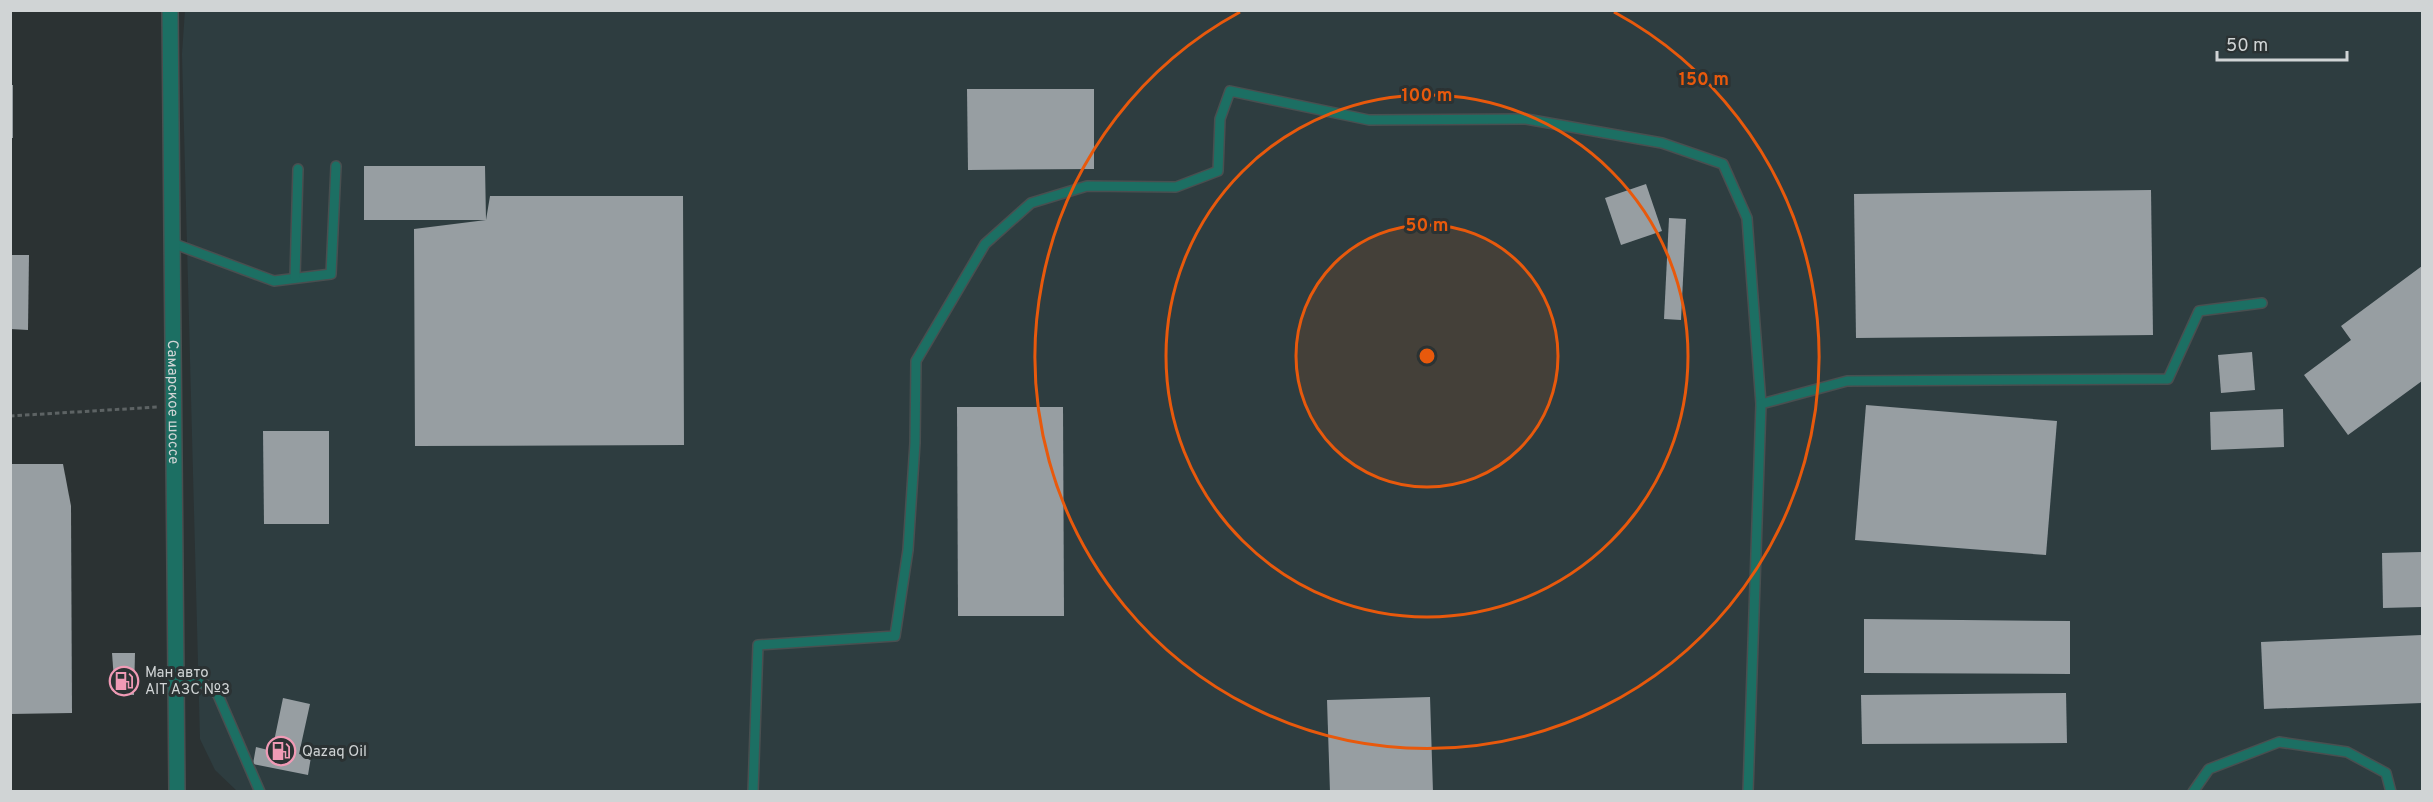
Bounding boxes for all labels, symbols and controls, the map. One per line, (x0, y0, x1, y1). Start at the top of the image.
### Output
scale bar (2217, 24, 2348, 62)
text: 50 m (2226, 35, 2268, 58)
text: 150 m (1679, 69, 1729, 92)
text: 100 m (1401, 85, 1453, 108)
text: 50 m (1405, 215, 1449, 238)
street label: Самарское шоссе (162, 340, 182, 464)
centre of rings (1417, 346, 1437, 366)
place label: Ман авто AIT АЗС №3 (145, 664, 230, 700)
fuel station icon: Ман авто AIT АЗС №3 (108, 665, 140, 697)
fuel station icon: Qazaq Oil (265, 735, 297, 767)
place label: Qazaq Oil (302, 743, 367, 762)

